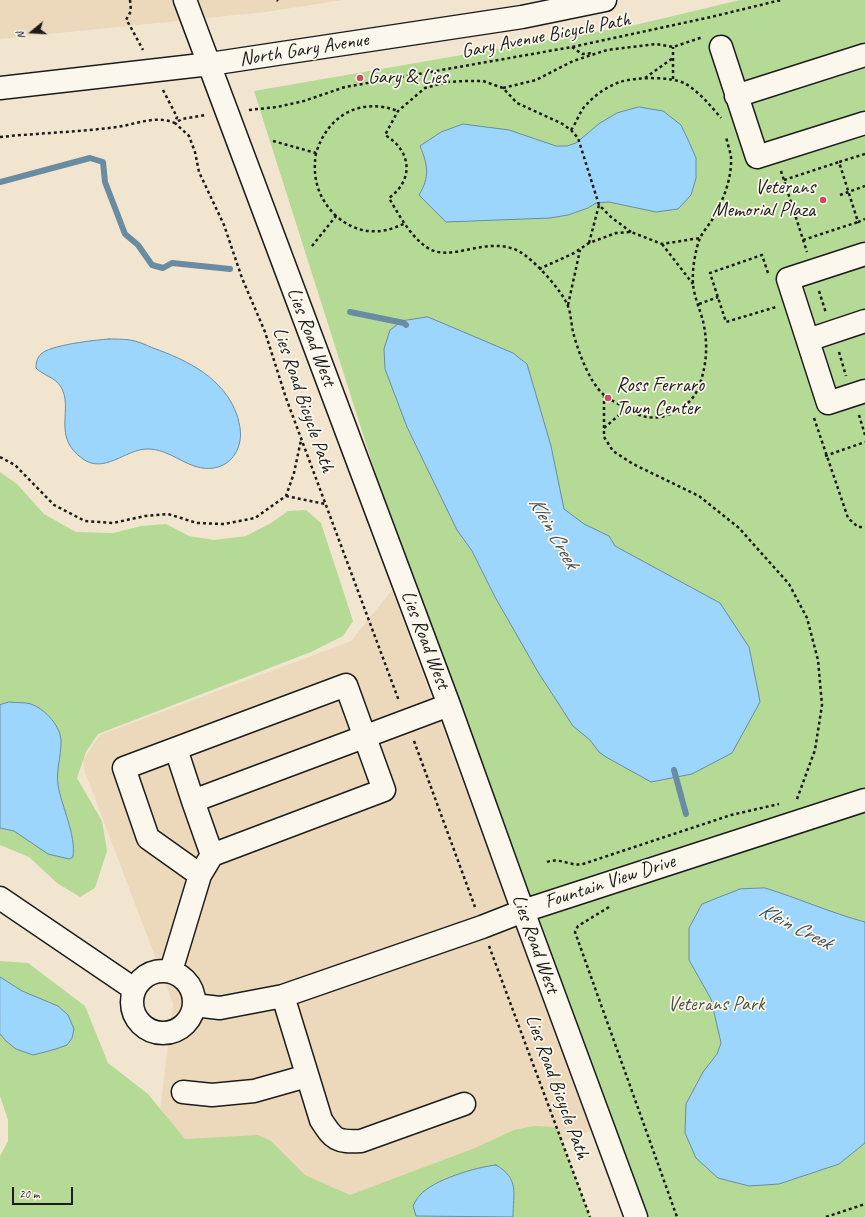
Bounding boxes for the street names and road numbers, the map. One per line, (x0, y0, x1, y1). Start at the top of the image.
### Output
street label: Gary Avenue Bicycle Path (460, 8, 632, 64)
street label: North Gary Avenue (238, 28, 370, 72)
street label: Lies Road West (281, 284, 341, 390)
street label: Lies Road Bicycle Path (267, 324, 339, 476)
street label: Lies Road West (395, 587, 455, 693)
street label: Fountain View Drive (542, 850, 678, 914)
street label: Lies Road West (506, 891, 564, 997)
street label: Lies Road Bicycle Path (520, 1011, 594, 1163)

